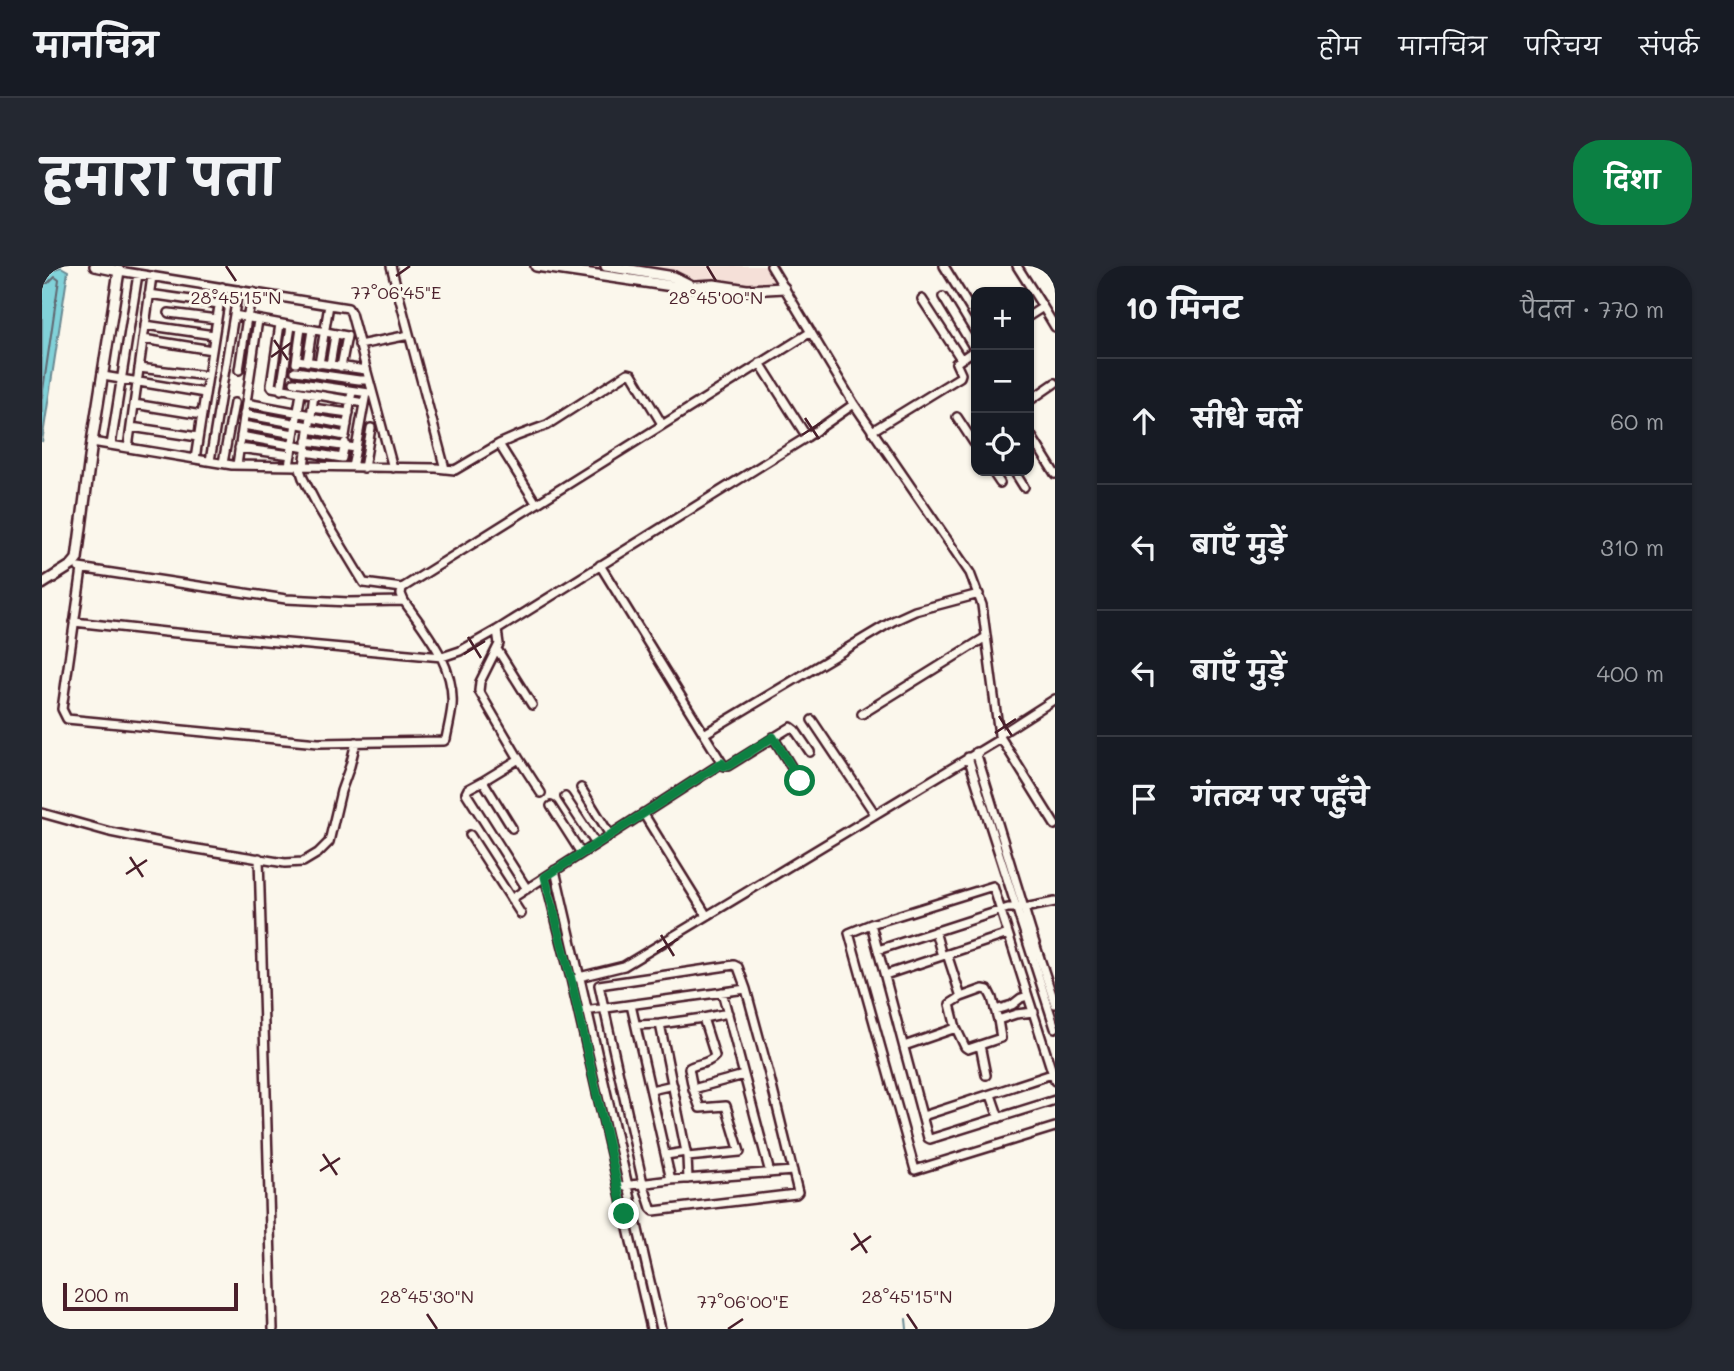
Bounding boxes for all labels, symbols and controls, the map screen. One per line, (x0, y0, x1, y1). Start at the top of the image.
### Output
text: मानचित्र (35, 22, 158, 65)
text: होम (1318, 30, 1361, 61)
text: मानचित्र (1399, 30, 1487, 61)
text: परिचय (1525, 30, 1601, 61)
text: संपर्क (1639, 30, 1699, 61)
button: दिशा (1573, 140, 1692, 225)
text: हमारा पता (42, 144, 277, 207)
text: 77°06'45"E (351, 280, 441, 304)
text: 28°45'15"N (190, 285, 282, 309)
text: 28°45'00"N (669, 285, 763, 309)
map controls (971, 287, 1034, 476)
button: + (971, 287, 1034, 350)
text: 10 मिनट (1125, 287, 1241, 327)
text: पैदल · 770 m (1521, 294, 1664, 324)
button: − (971, 350, 1034, 413)
text: सीधे चलें (1192, 401, 1301, 435)
icon: ahead (1125, 402, 1163, 440)
text: 60 m (1610, 406, 1664, 436)
button: locate (971, 413, 1034, 476)
text: बाएँ मुड़ें (1192, 527, 1286, 561)
icon: left (1125, 528, 1163, 566)
text: 310 m (1600, 532, 1664, 562)
text: बाएँ मुड़ें (1192, 653, 1286, 687)
icon: left (1125, 654, 1163, 692)
text: 400 m (1596, 658, 1664, 688)
route start (784, 765, 815, 796)
text: गंतव्य पर पहुँचे (1192, 779, 1369, 813)
icon: arrive (1125, 780, 1163, 818)
route end (608, 1198, 639, 1229)
scale bar (63, 1280, 238, 1312)
text: 200 m (74, 1282, 129, 1307)
text: 28°45'30"N (380, 1284, 474, 1308)
text: 28°45'15"N (861, 1284, 953, 1308)
text: 77°06'00"E (697, 1289, 789, 1313)

